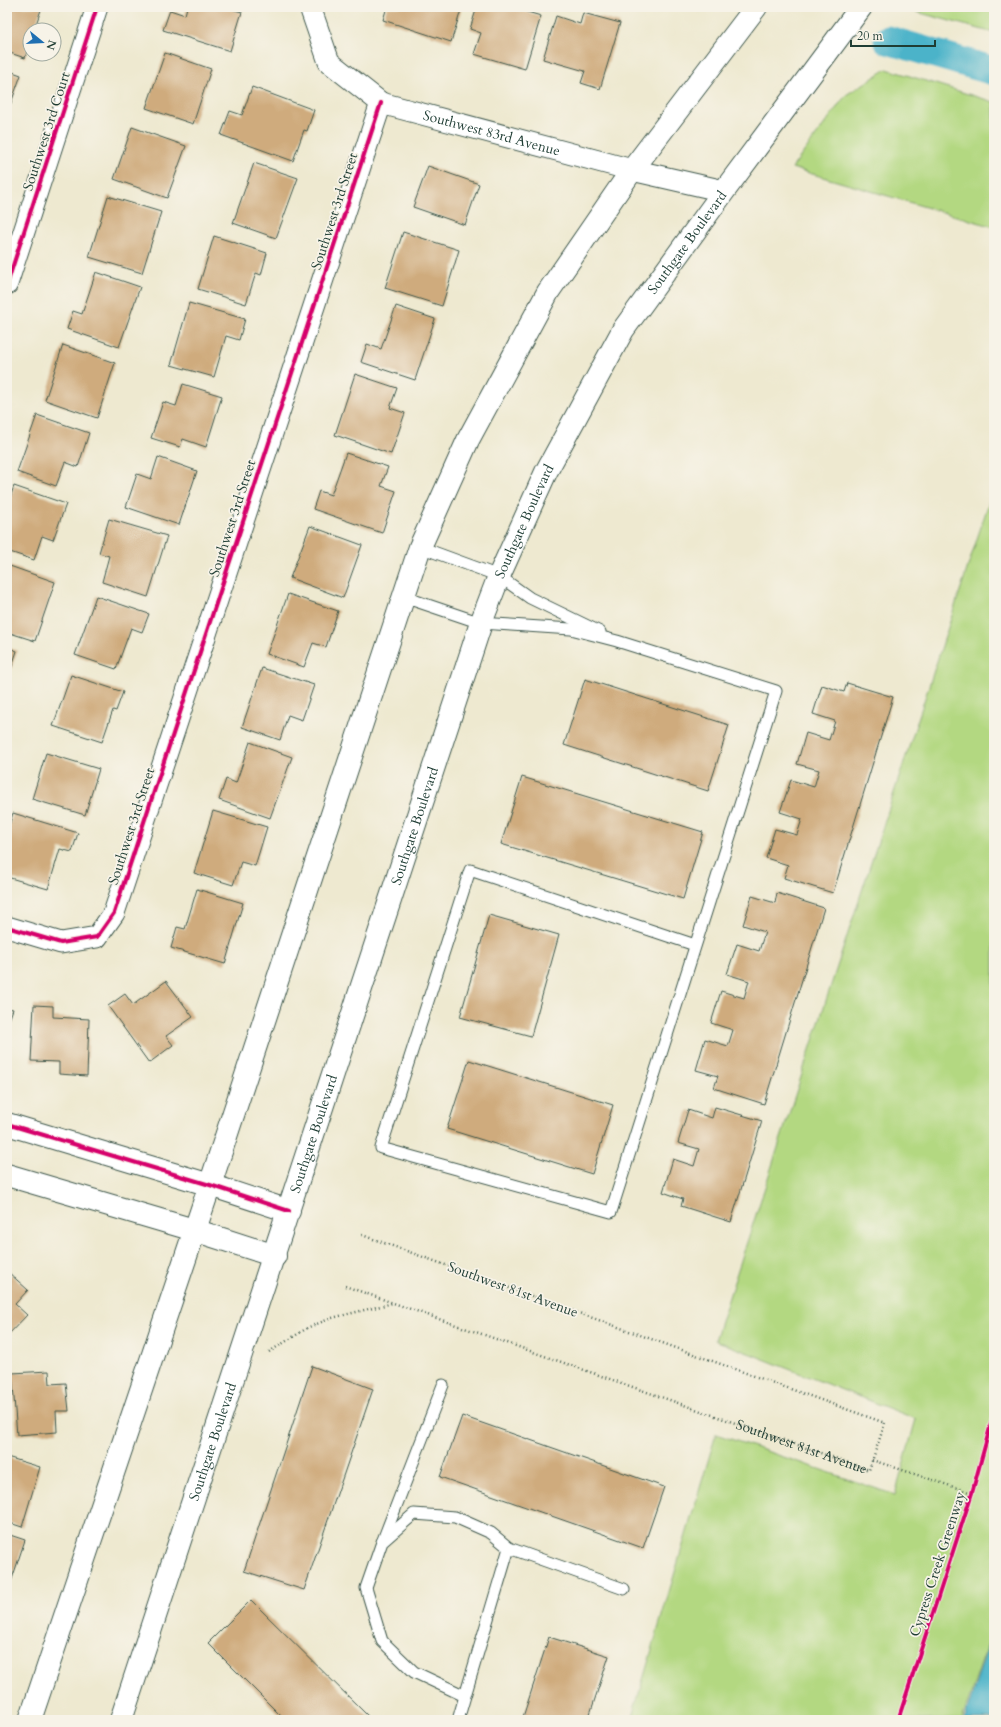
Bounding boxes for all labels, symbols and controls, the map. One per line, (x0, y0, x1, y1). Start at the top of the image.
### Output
north arrow (22, 22, 62, 62)
scale bar (851, 22, 935, 48)
text: 20 m (857, 28, 884, 44)
text: N (42, 38, 60, 52)
street label: Southwest 3rd Court (18, 69, 75, 193)
street label: Southwest 83rd Avenue (421, 106, 562, 160)
street label: Southwest 3rd Street (307, 150, 363, 272)
street label: Southgate Boulevard (643, 187, 731, 298)
street label: Southwest 3rd Street (205, 457, 261, 579)
street label: Southgate Boulevard (490, 461, 559, 582)
street label: Southgate Boulevard (387, 764, 443, 888)
street label: Southwest 3rd Street (104, 765, 160, 887)
street label: Southgate Boulevard (286, 1072, 342, 1195)
street label: Southwest 81st Avenue (445, 1257, 581, 1322)
street label: Southgate Boulevard (185, 1380, 241, 1503)
street label: Southwest 81st Avenue (733, 1415, 870, 1479)
street label: Cypress Creek Greenway (905, 1489, 970, 1639)

